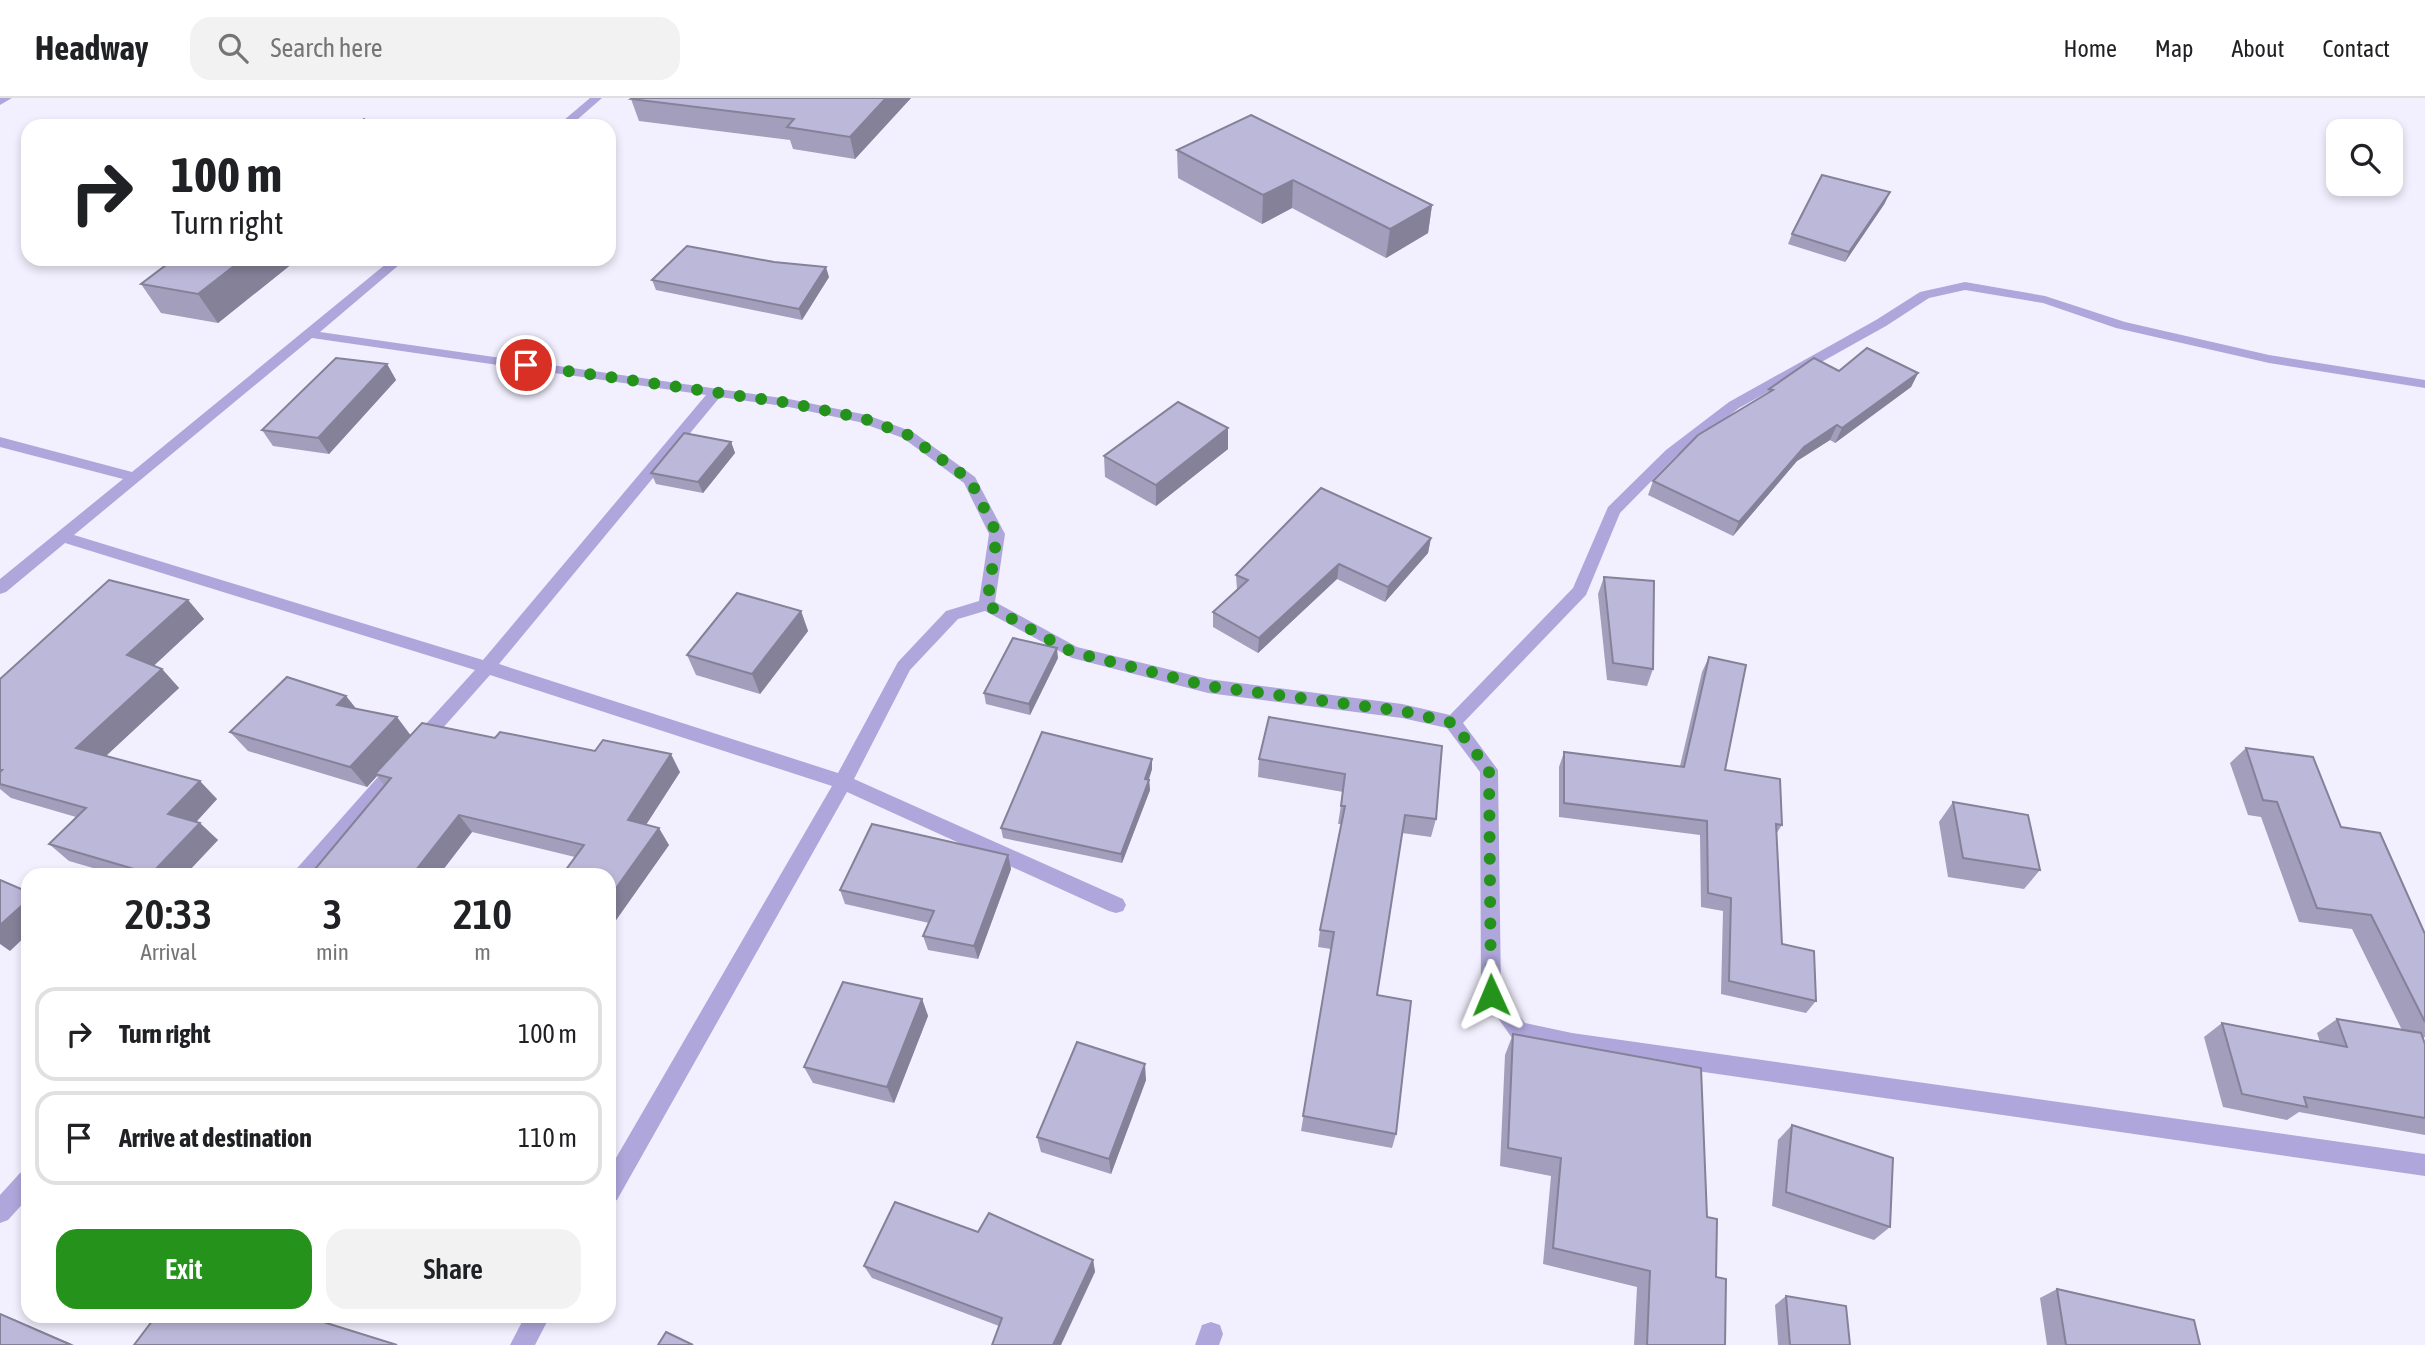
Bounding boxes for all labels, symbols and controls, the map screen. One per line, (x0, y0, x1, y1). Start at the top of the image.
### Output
search box (190, 17, 680, 80)
text: Headway (35, 29, 148, 67)
icon: search (214, 29, 252, 67)
text: Search here (270, 33, 383, 63)
text: Home (2063, 35, 2117, 62)
text: Map (2155, 35, 2193, 62)
text: About (2231, 35, 2284, 62)
text: Contact (2322, 35, 2390, 62)
map controls (2326, 119, 2403, 196)
button: search (2326, 119, 2403, 196)
text: 100 m (171, 146, 282, 202)
icon: right (56, 147, 147, 238)
text: Turn right (171, 204, 284, 241)
pin (496, 335, 556, 395)
icon: arrive (507, 346, 545, 384)
text: 20:33 (125, 890, 212, 938)
text: 3 (323, 890, 342, 938)
text: 210 (453, 890, 512, 938)
text: Arrival (140, 939, 197, 965)
text: min (316, 939, 349, 965)
text: m (474, 939, 491, 965)
position arrow (1454, 958, 1528, 1032)
icon: right (60, 1015, 98, 1053)
text: Turn right (119, 1019, 210, 1049)
text: 100 m (518, 1019, 577, 1049)
icon: arrive (60, 1119, 98, 1157)
text: Arrive at destination (119, 1123, 312, 1153)
text: 110 m (518, 1123, 577, 1153)
button: Exit (56, 1229, 312, 1309)
button: Share (326, 1229, 581, 1309)

